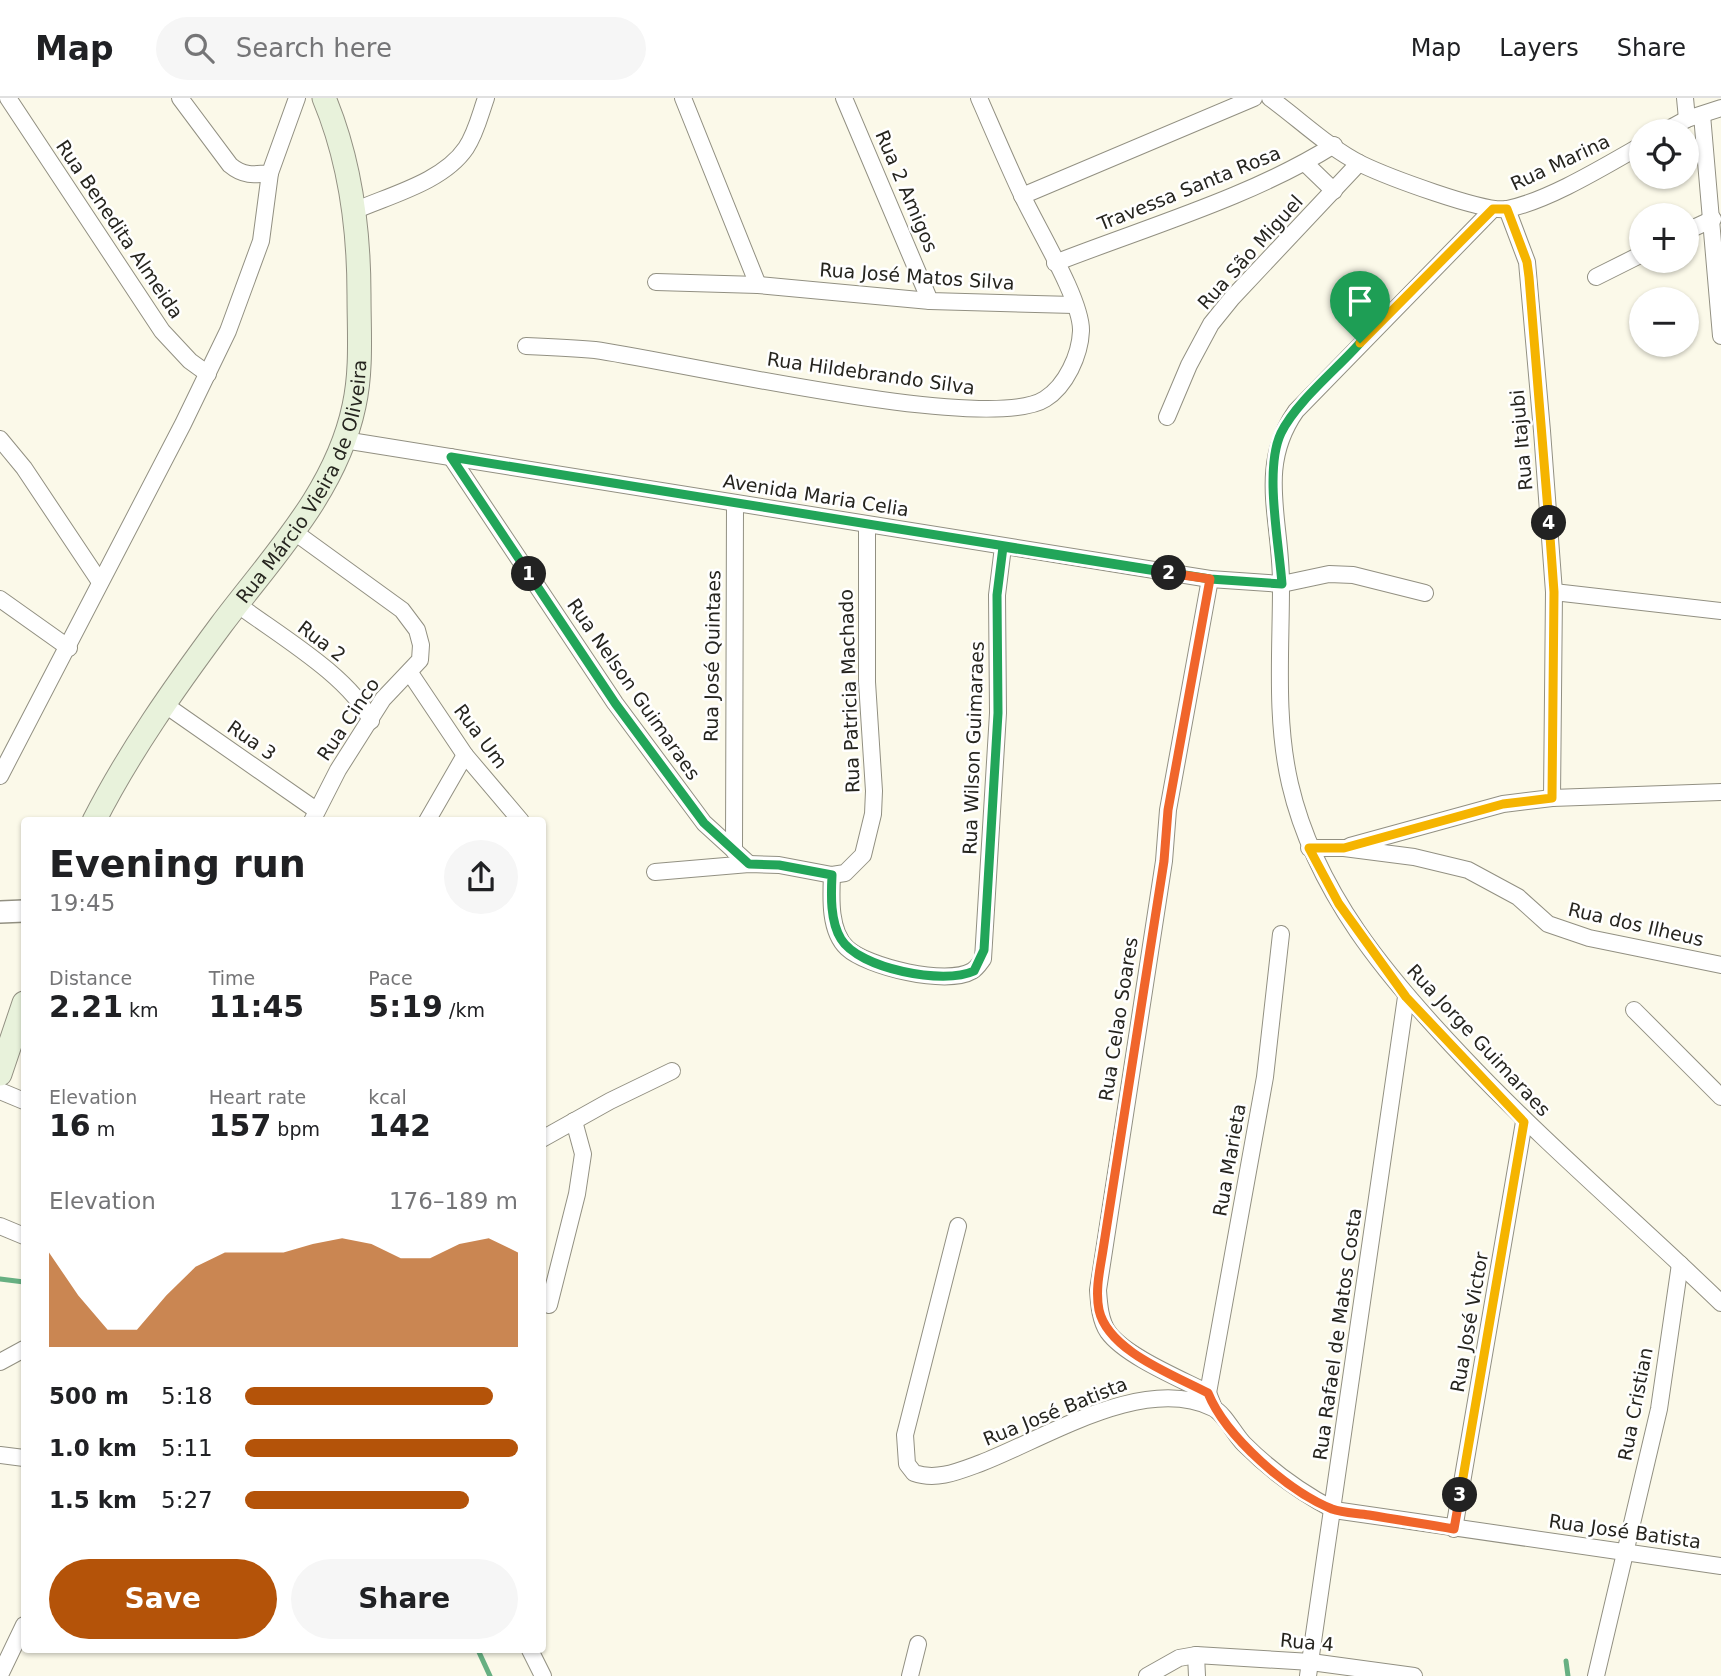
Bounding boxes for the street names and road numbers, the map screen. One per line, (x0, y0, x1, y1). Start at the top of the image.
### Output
street label: Rua 2 Amigos (871, 127, 943, 255)
street label: Rua Marina (1507, 129, 1613, 195)
street label: Rua Benedita Almeida (52, 136, 188, 322)
street label: Travessa Santa Rosa (1094, 141, 1284, 235)
street label: Rua São Miguel (1193, 190, 1307, 314)
street label: Rua José Matos Silva (819, 258, 1015, 294)
street label: Rua Hildebrando Silva (766, 348, 976, 398)
street label: Rua Márcio Vieira de Oliveira (231, 359, 370, 607)
street label: Rua Itajubi (1506, 389, 1536, 491)
street label: Avenida Maria Celia (722, 469, 910, 521)
street label: Rua José Quintaes (700, 570, 724, 742)
street label: Rua Patricia Machado (834, 589, 864, 793)
street label: Rua Nelson Guimaraes (563, 594, 705, 784)
street label: Rua 2 (294, 616, 350, 666)
street label: Rua Wilson Guimaraes (958, 641, 988, 855)
street label: Rua Cinco (312, 674, 384, 764)
street label: Rua Um (450, 700, 512, 772)
street label: Rua 3 (224, 715, 280, 765)
street label: Rua dos Ilheus (1566, 898, 1706, 950)
street label: Rua Celao Soares (1094, 935, 1142, 1103)
street label: Rua Jorge Guimaraes (1403, 959, 1555, 1121)
street label: Rua Marieta (1208, 1102, 1250, 1218)
street label: Rua Rafael de Matos Costa (1308, 1206, 1366, 1462)
street label: Rua José Victor (1446, 1250, 1492, 1394)
street label: Rua Cristian (1613, 1346, 1657, 1462)
street label: Rua José Batista (980, 1372, 1130, 1450)
street label: Rua José Batista (1548, 1509, 1702, 1553)
street label: Rua 4 (1279, 1629, 1335, 1655)

